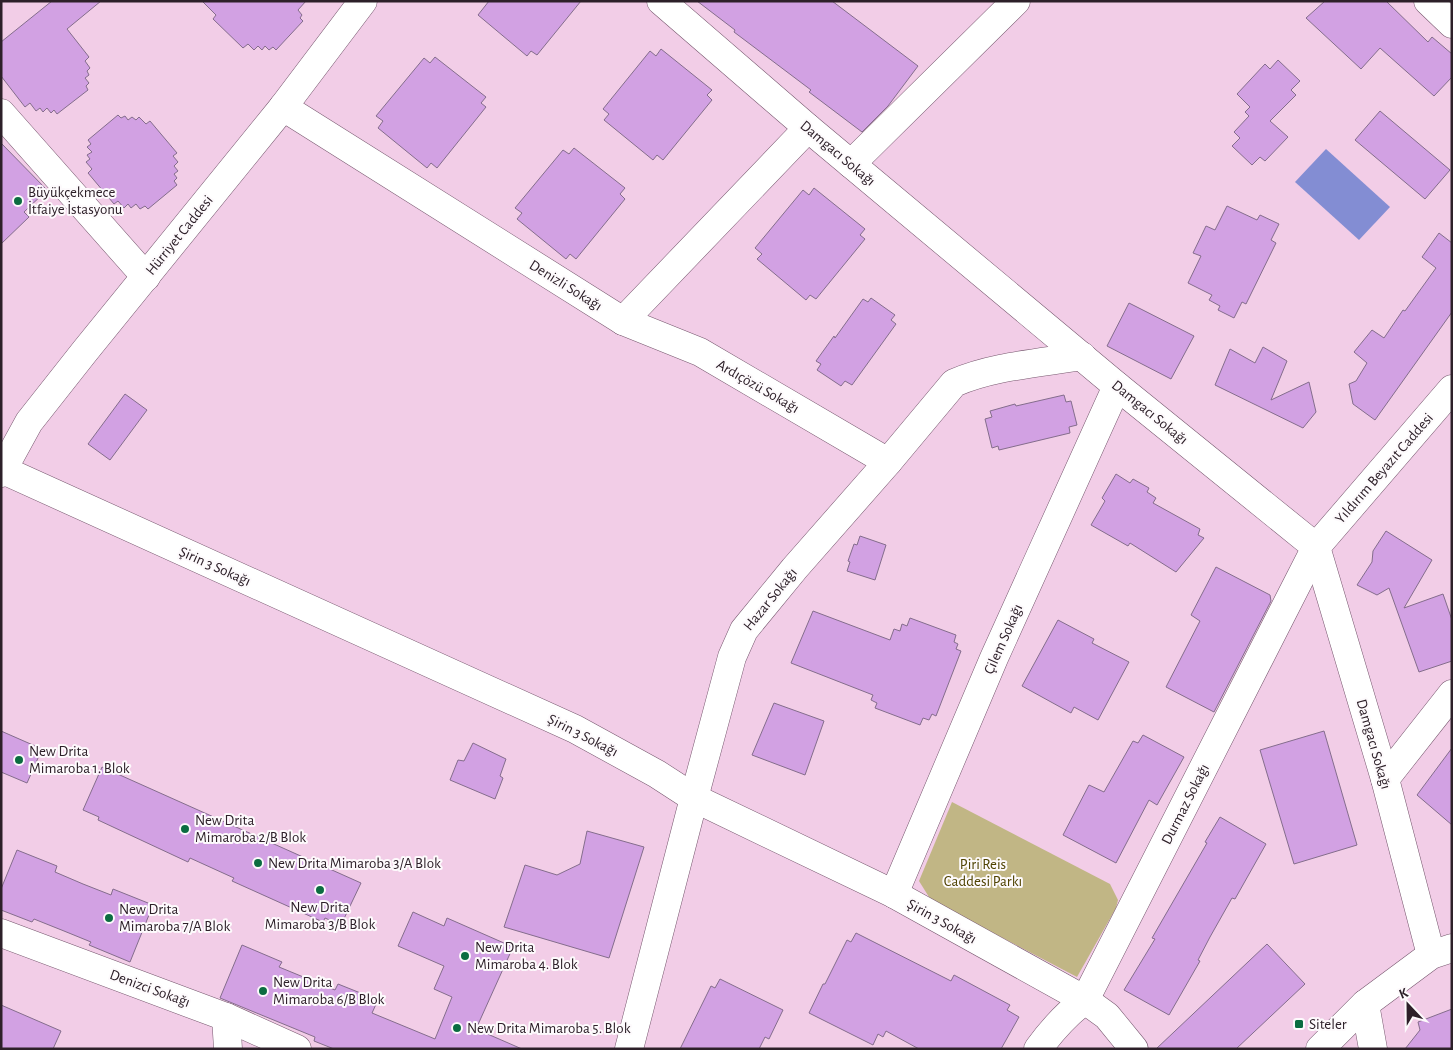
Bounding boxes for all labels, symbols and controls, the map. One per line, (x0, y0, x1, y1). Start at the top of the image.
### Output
street label: Damgacı Sokağı (797, 118, 878, 189)
place label: Büyükçekmece İtfaiye İstasyonu (28, 185, 123, 217)
street label: Hürriyet Caddesi (143, 193, 216, 278)
marker: Büyükçekmece İtfaiye İstasyonu (12, 195, 24, 207)
street label: Denizli Sokağı (527, 257, 605, 314)
street label: Ardıçözü Sokağı (714, 357, 802, 416)
street label: Damgacı Sokağı (1109, 377, 1191, 447)
street label: Yıldırım Beyazıt Caddesi (1333, 410, 1436, 526)
street label: Şirin 3 Sokağı (177, 544, 253, 589)
street label: Hazar Sokağı (741, 565, 800, 633)
street label: Çilem Sokağı (981, 602, 1026, 677)
street label: Damgacı Sokağı (1354, 697, 1394, 791)
street label: Şirin 3 Sokağı (545, 711, 620, 760)
place label: New Drita Mimaroba 1. Blok (29, 744, 130, 776)
marker: New Drita Mimaroba 1. Blok (13, 754, 25, 766)
street label: Durmaz Sokağı (1159, 762, 1212, 847)
place label: New Drita Mimaroba 2/B Blok (195, 813, 306, 845)
marker: New Drita Mimaroba 2/B Blok (179, 823, 191, 835)
place label: New Drita Mimaroba 3/A Blok (268, 856, 441, 871)
marker: New Drita Mimaroba 3/A Blok (252, 857, 264, 869)
park label: Piri Reis Caddesi Parkı (944, 857, 1022, 889)
marker: New Drita Mimaroba 3/B Blok (314, 884, 326, 896)
street label: Şirin 3 Sokağı (905, 896, 979, 947)
place label: New Drita Mimaroba 3/B Blok (265, 900, 375, 932)
place label: New Drita Mimaroba 7/A Blok (119, 902, 230, 934)
marker: New Drita Mimaroba 7/A Blok (103, 912, 115, 924)
place label: New Drita Mimaroba 4. Blok (475, 940, 578, 972)
marker: New Drita Mimaroba 4. Blok (459, 950, 471, 962)
street label: Denizci Sokağı (108, 967, 192, 1010)
place label: New Drita Mimaroba 6/B Blok (273, 975, 385, 1007)
north arrow (1383, 980, 1433, 1030)
marker: New Drita Mimaroba 6/B Blok (257, 985, 269, 997)
text: K (1397, 986, 1411, 1002)
place label: Siteler (1309, 1017, 1347, 1032)
marker: Siteler (1293, 1018, 1305, 1030)
place label: New Drita Mimaroba 5. Blok (467, 1021, 631, 1036)
marker: New Drita Mimaroba 5. Blok (451, 1022, 463, 1034)

